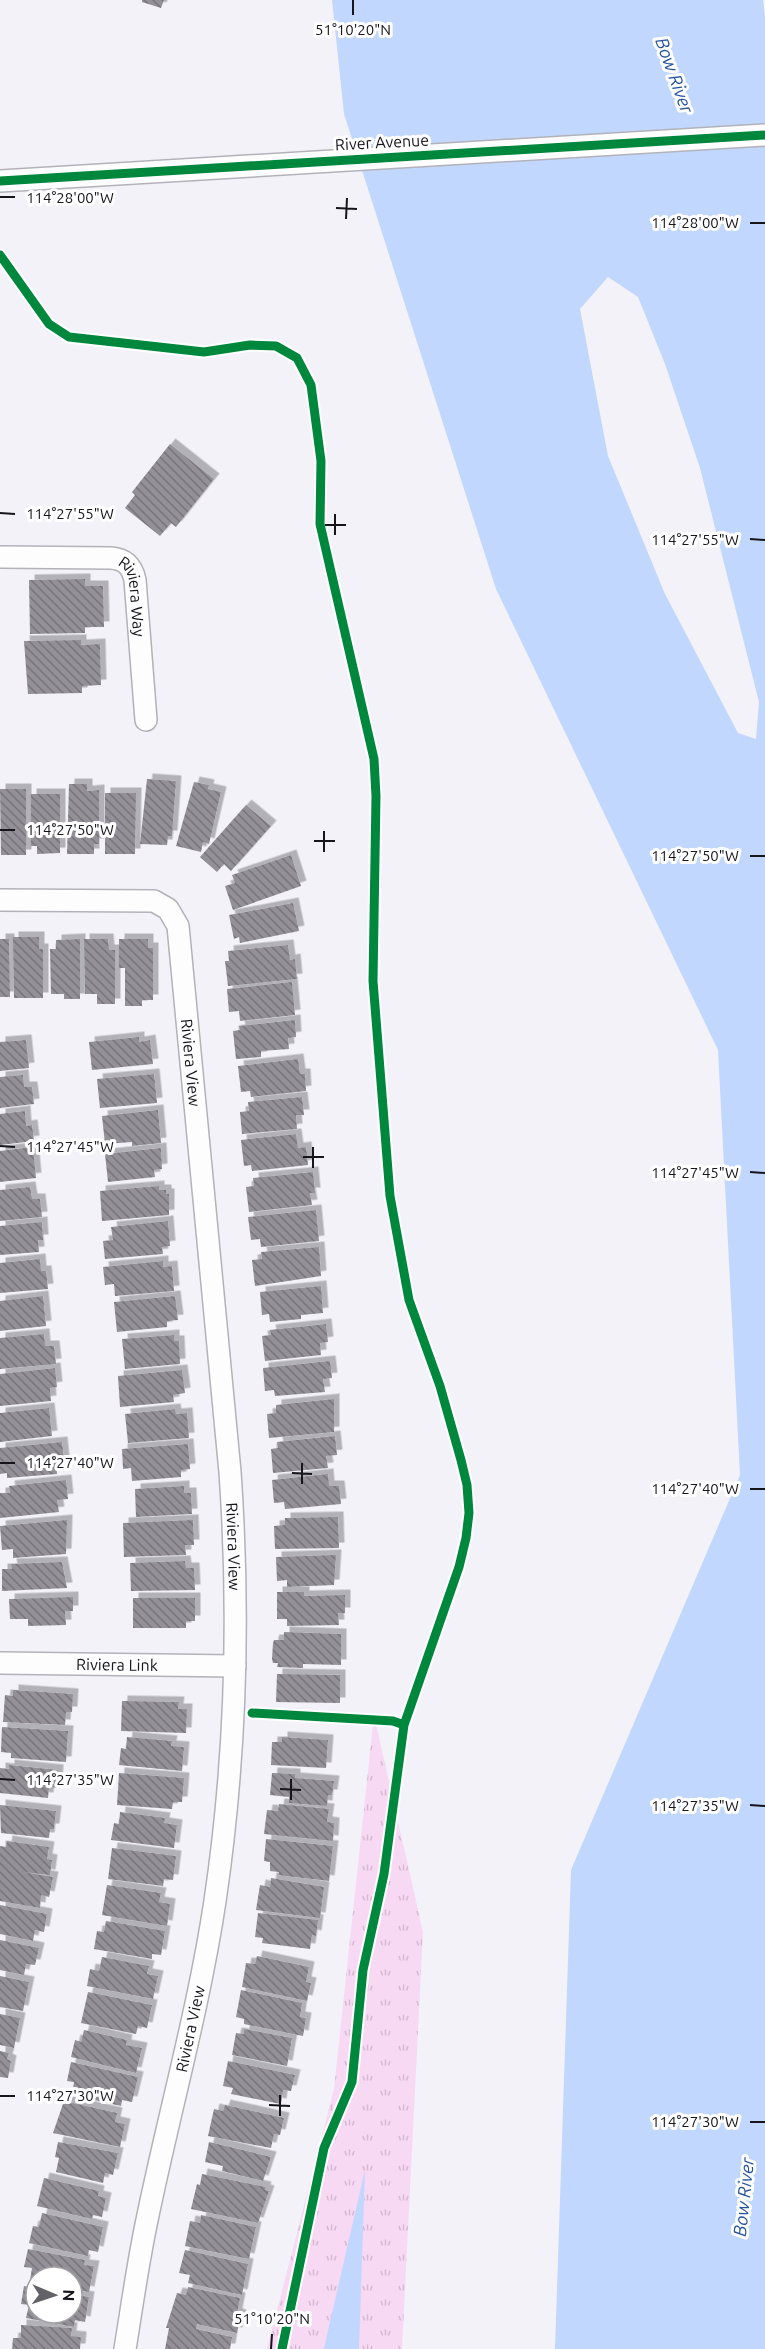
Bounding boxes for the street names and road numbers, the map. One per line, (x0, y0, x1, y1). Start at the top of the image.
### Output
street label: River Avenue (335, 131, 429, 153)
street label: Riviera Way (116, 552, 148, 638)
street label: Riviera View (178, 1018, 204, 1108)
street label: Riviera View (223, 1502, 244, 1591)
street label: Riviera Link (76, 1655, 158, 1674)
street label: Riviera View (172, 1983, 208, 2074)

